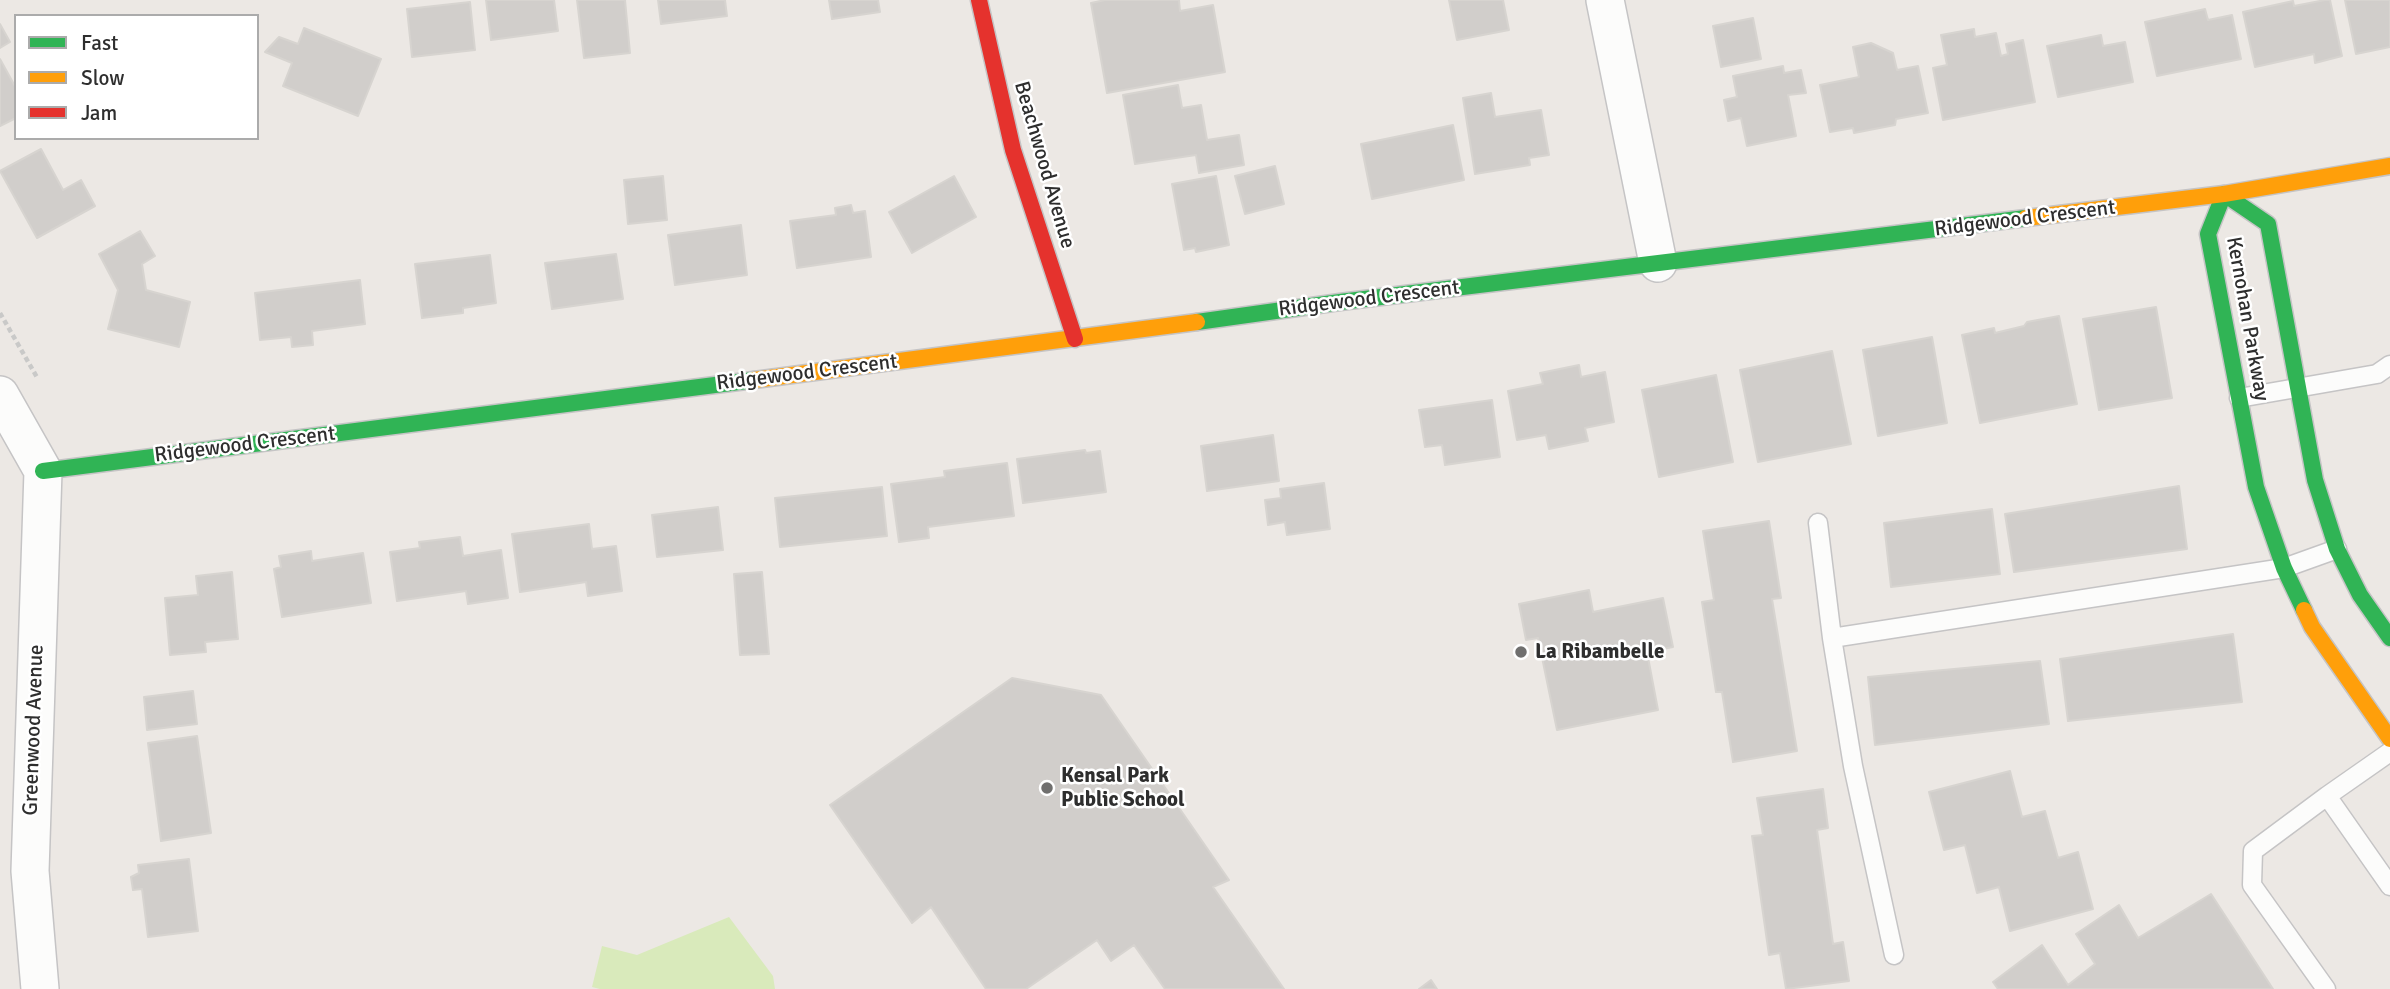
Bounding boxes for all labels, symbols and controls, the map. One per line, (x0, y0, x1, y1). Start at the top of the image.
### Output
legend (14, 14, 259, 140)
text: Fast (81, 30, 118, 56)
text: Slow (81, 65, 125, 91)
street label: Beachwood Avenue (1008, 78, 1080, 252)
text: Jam (81, 100, 117, 126)
street label: Ridgewood Crescent (1933, 195, 2117, 243)
street label: Kernohan Parkway (2220, 235, 2274, 403)
street label: Ridgewood Crescent (1277, 275, 1461, 323)
street label: Ridgewood Crescent (715, 349, 899, 397)
street label: Ridgewood Crescent (153, 421, 337, 469)
place label: La Ribambelle (1535, 639, 1664, 665)
street label: Greenwood Avenue (18, 644, 50, 816)
marker: La Ribambelle (1513, 644, 1529, 660)
place label: Kensal Park Public School (1061, 763, 1185, 813)
marker: Kensal Park Public School (1039, 780, 1055, 796)

